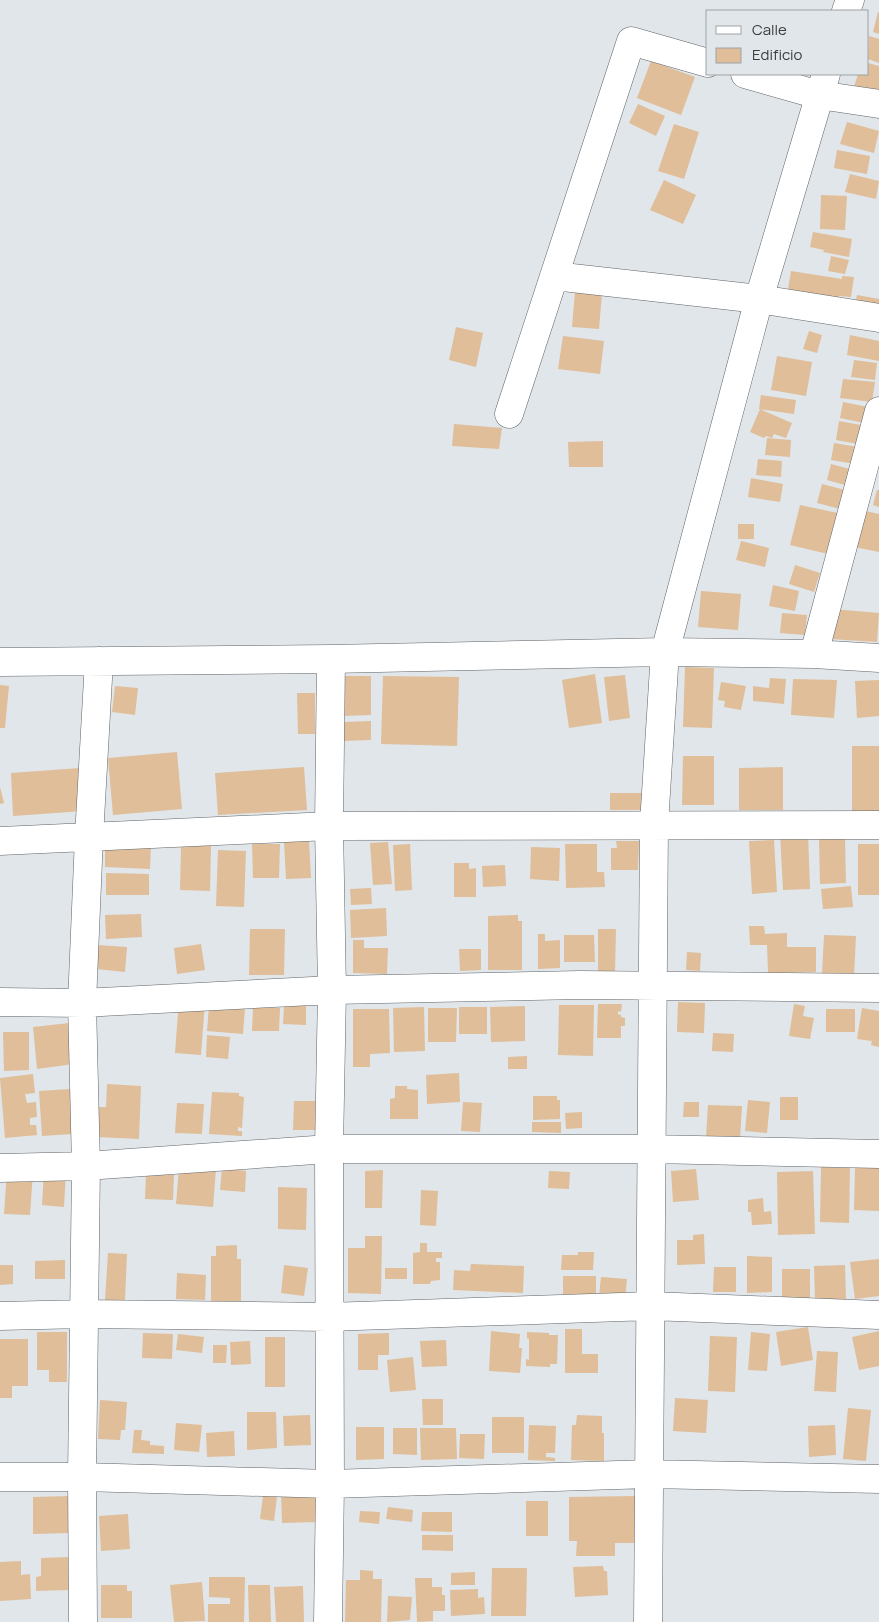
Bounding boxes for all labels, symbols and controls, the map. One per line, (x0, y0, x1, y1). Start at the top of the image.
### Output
legend (706, 10, 869, 75)
text: Calle (752, 19, 787, 40)
text: Edificio (752, 44, 803, 65)

